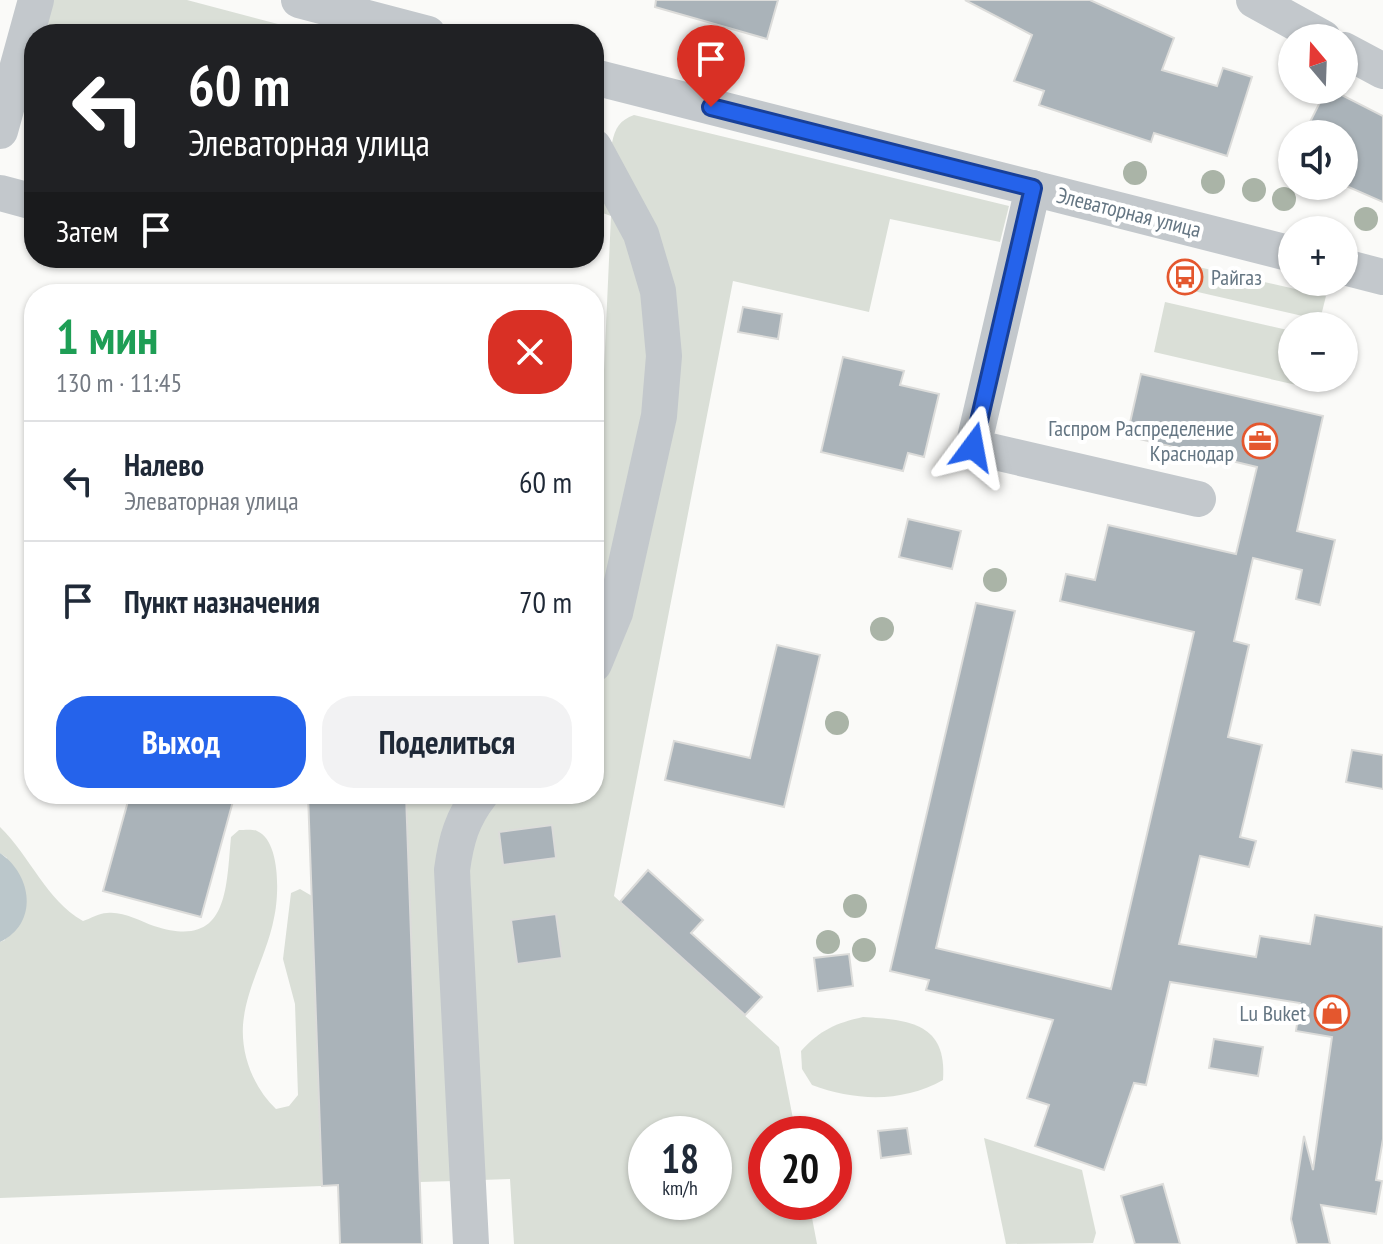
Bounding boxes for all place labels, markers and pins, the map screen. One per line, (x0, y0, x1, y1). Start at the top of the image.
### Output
pin (677, 25, 745, 107)
bus stop icon: Райгаз (1166, 258, 1204, 296)
place label: Райгаз (1211, 263, 1262, 291)
place label: Гаспром Распределение Краснодар (1048, 414, 1234, 467)
office icon: Гаспром Распределение Краснодар (1241, 422, 1279, 460)
shop icon: Lu Buket (1313, 994, 1351, 1032)
place label: Lu Buket (1240, 999, 1306, 1027)

